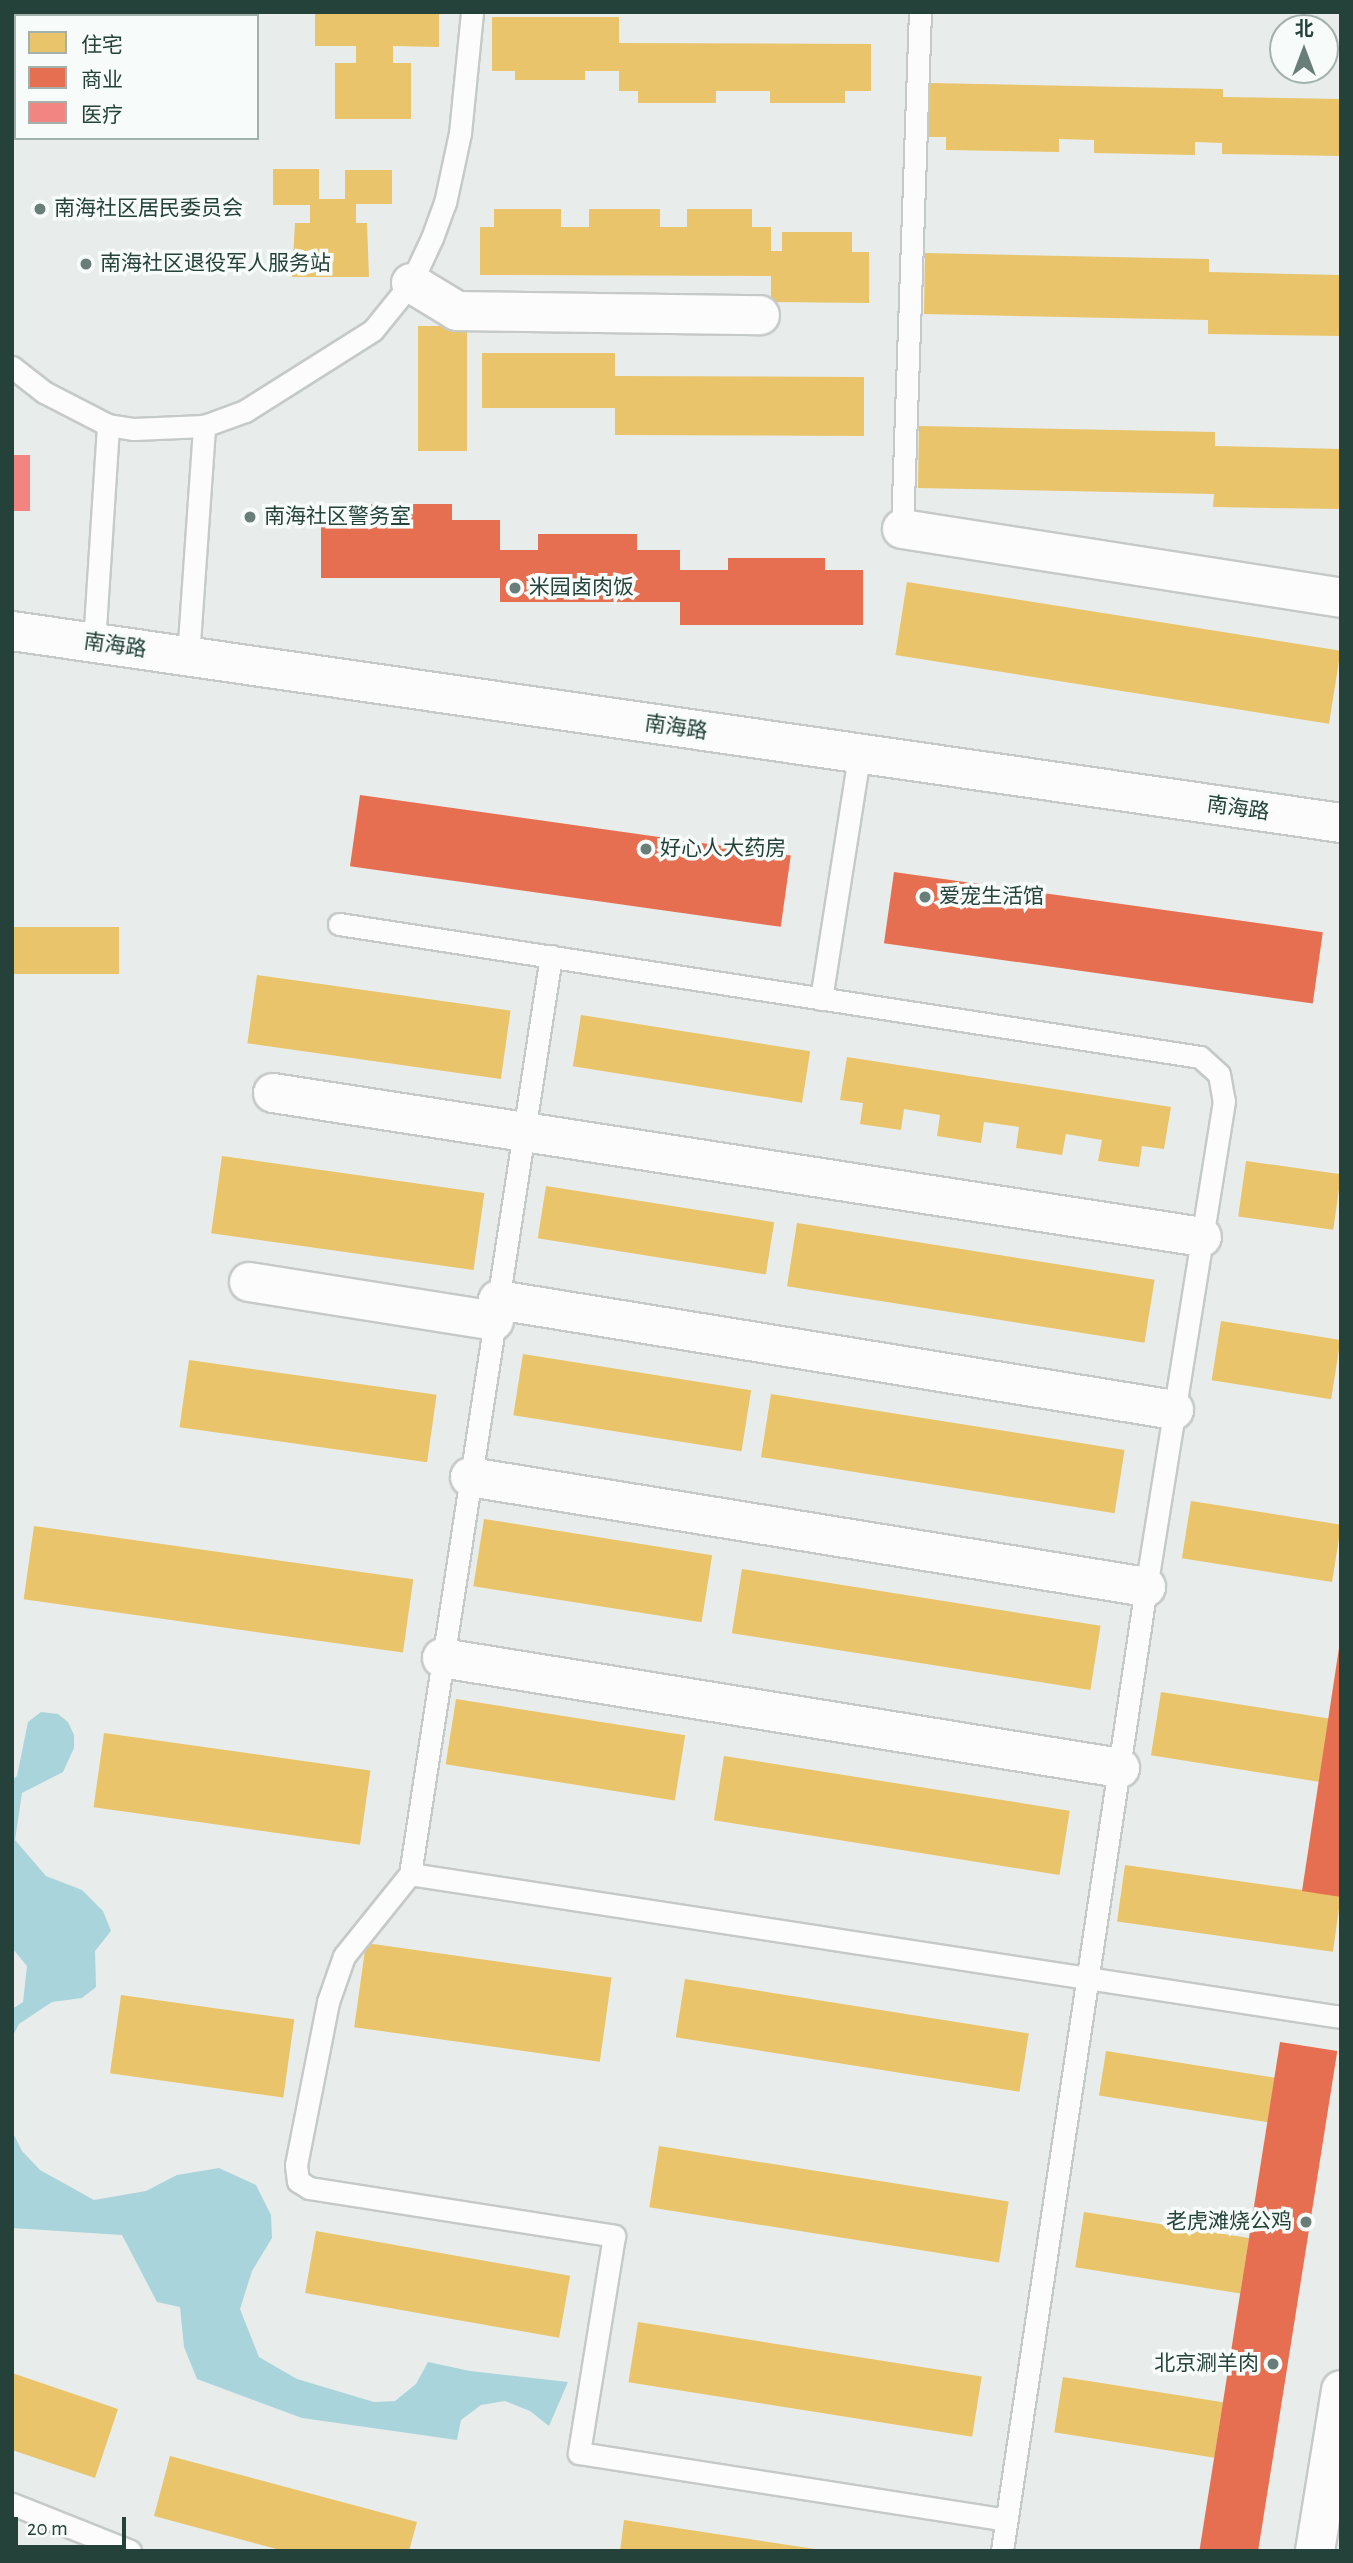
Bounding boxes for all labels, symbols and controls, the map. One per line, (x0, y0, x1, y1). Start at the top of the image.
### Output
legend (14, 14, 259, 140)
north arrow (1269, 14, 1339, 84)
text: 北 (1294, 20, 1314, 39)
text: 住宅 (81, 35, 123, 56)
text: 商业 (81, 70, 123, 91)
text: 医疗 (81, 105, 123, 126)
place label: 南海社区居民委员会 (54, 196, 243, 222)
marker: 南海社区居民委员会 (32, 201, 48, 217)
place label: 南海社区退役军人服务站 (100, 251, 331, 277)
marker: 南海社区退役军人服务站 (78, 256, 94, 272)
place label: 南海社区警务室 (264, 504, 411, 530)
marker: 南海社区警务室 (242, 509, 258, 525)
place label: 米园卤肉饭 (529, 575, 634, 601)
marker: 米园卤肉饭 (507, 580, 523, 596)
street label: 南海路 (82, 629, 148, 663)
street label: 南海路 (643, 711, 709, 745)
street label: 南海路 (1205, 792, 1271, 826)
place label: 好心人大药房 (660, 836, 786, 862)
marker: 好心人大药房 (638, 841, 654, 857)
place label: 爱宠生活馆 (939, 884, 1044, 910)
marker: 爱宠生活馆 (917, 889, 933, 905)
place label: 老虎滩烧公鸡 (1166, 2209, 1292, 2235)
marker: 老虎滩烧公鸡 (1298, 2214, 1314, 2230)
place label: 北京涮羊肉 (1154, 2351, 1259, 2377)
marker: 北京涮羊肉 (1265, 2356, 1281, 2372)
scale bar (18, 2504, 130, 2548)
text: 20 m (27, 2518, 68, 2539)

